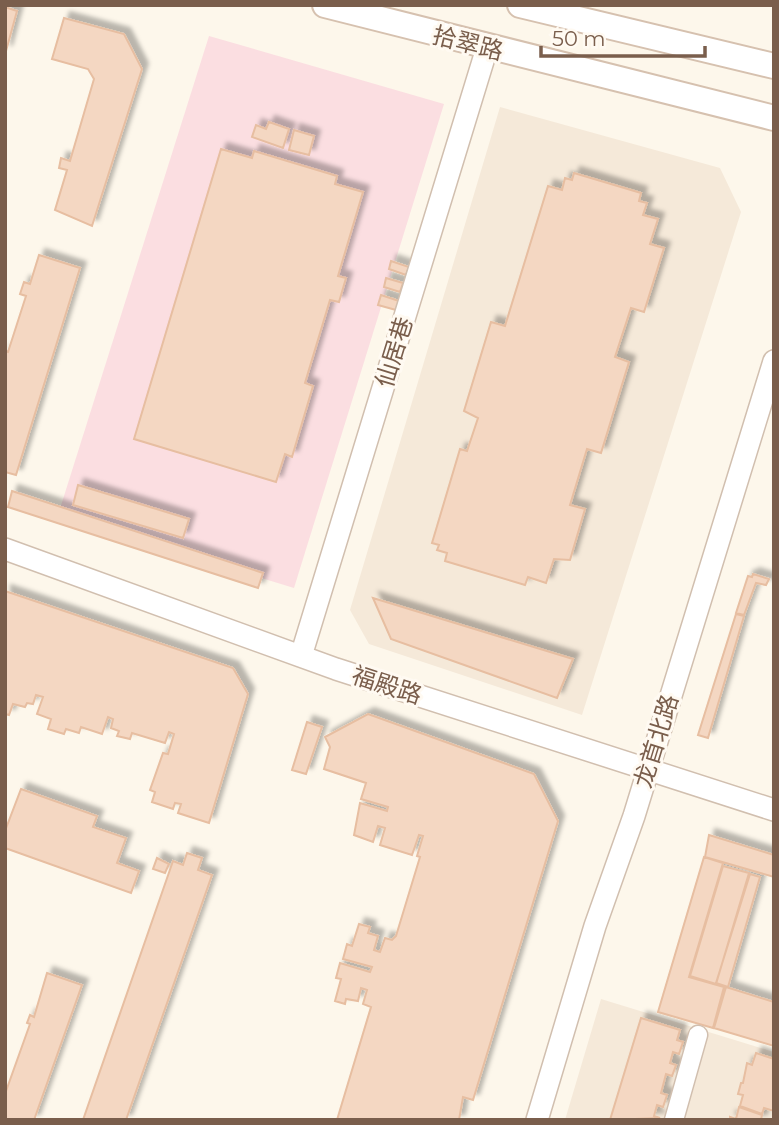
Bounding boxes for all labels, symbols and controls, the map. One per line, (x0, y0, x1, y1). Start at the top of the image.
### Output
scale bar (541, 14, 706, 58)
street label: 拾翠路 (430, 20, 506, 66)
text: 50 m (552, 26, 606, 51)
street label: 仙居巷 (370, 313, 418, 391)
street label: 福殿路 (348, 660, 426, 710)
street label: 龙首北路 (628, 691, 684, 791)

